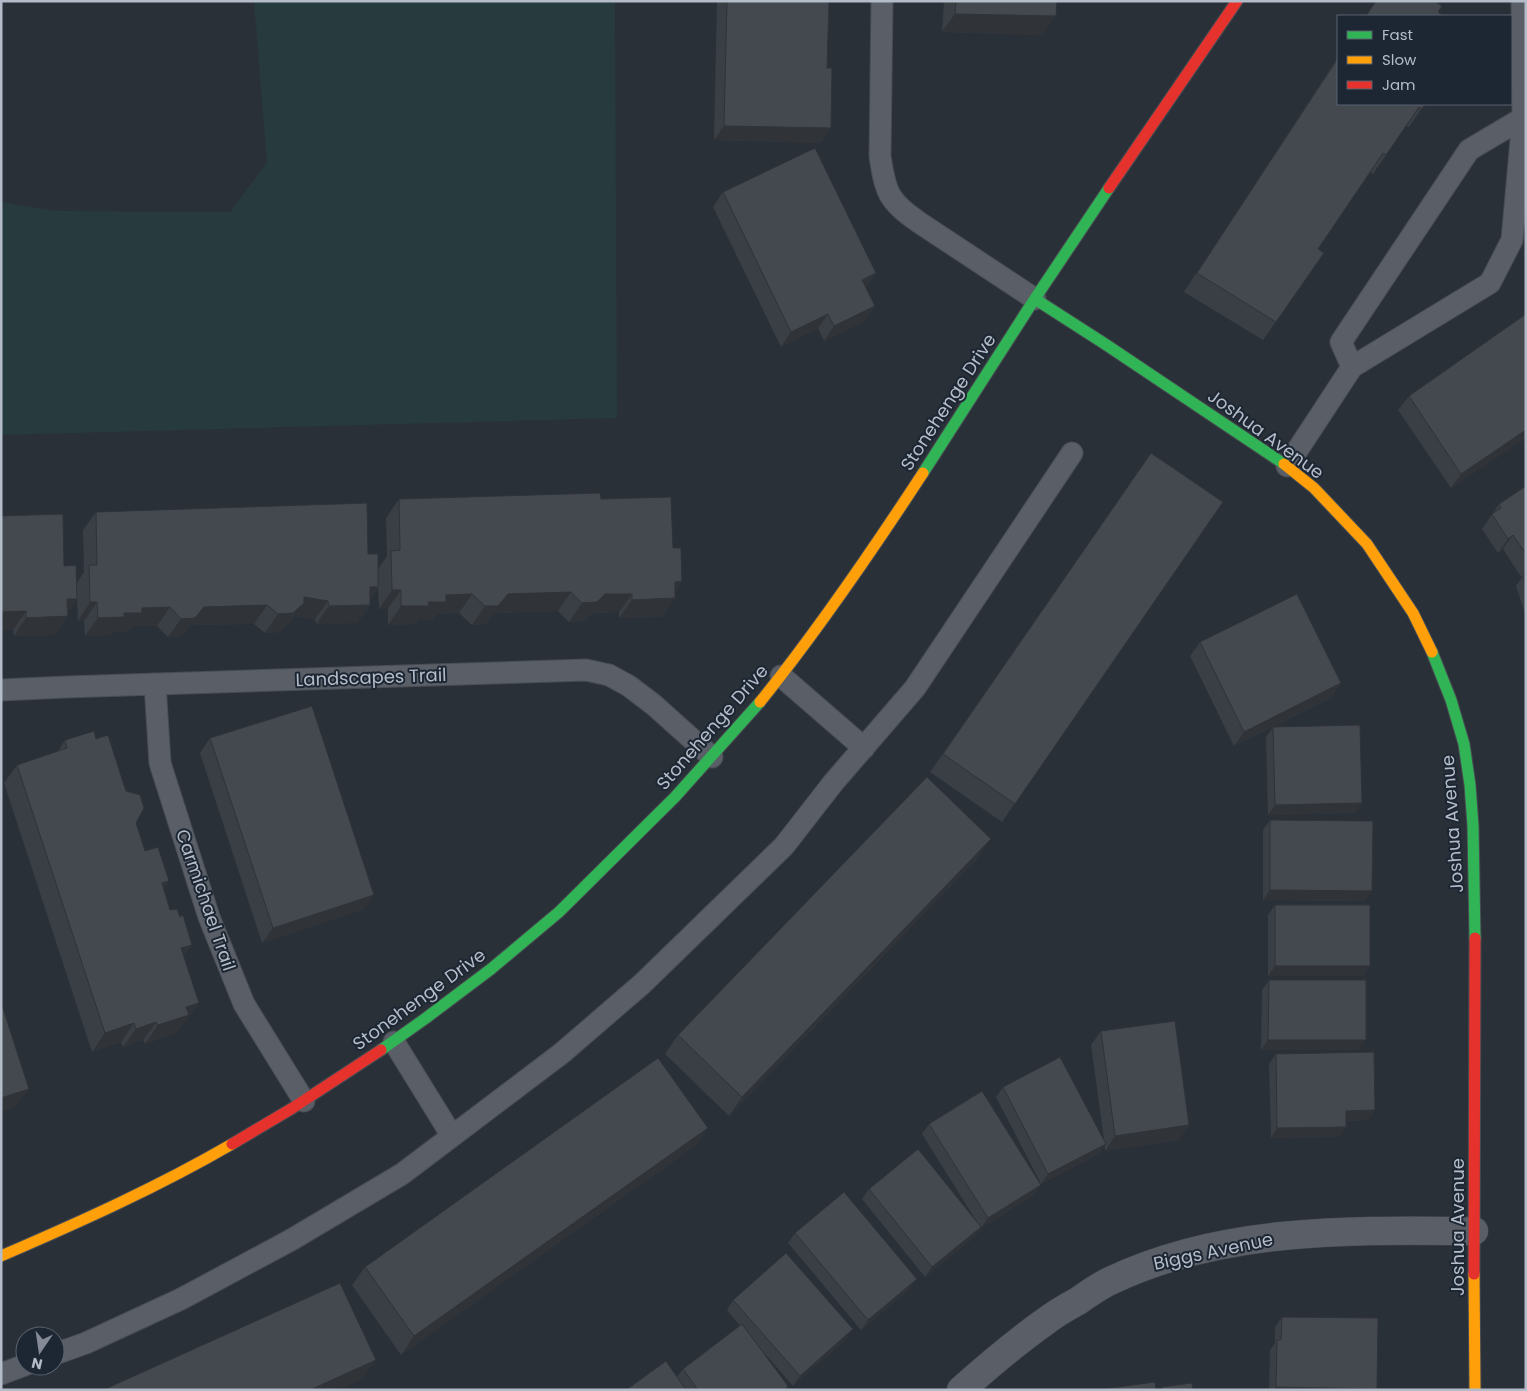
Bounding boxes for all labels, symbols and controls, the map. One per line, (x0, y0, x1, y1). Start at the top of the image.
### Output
legend (1337, 15, 1512, 105)
text: Fast (1382, 24, 1413, 45)
text: Slow (1382, 49, 1417, 70)
text: Jam (1382, 74, 1416, 95)
street label: Stonehenge Drive (894, 329, 1002, 475)
street label: Joshua Avenue (1203, 383, 1329, 485)
street label: Stonehenge Drive (650, 659, 774, 795)
street label: Landscapes Trail (295, 662, 447, 692)
street label: Joshua Avenue (1435, 754, 1469, 894)
street label: Carmichael Trail (170, 826, 242, 974)
street label: Stonehenge Drive (347, 942, 491, 1056)
street label: Joshua Avenue (1445, 1158, 1470, 1296)
street label: Biggs Avenue (1151, 1226, 1275, 1276)
north arrow (15, 1326, 65, 1376)
text: N (30, 1353, 44, 1375)

